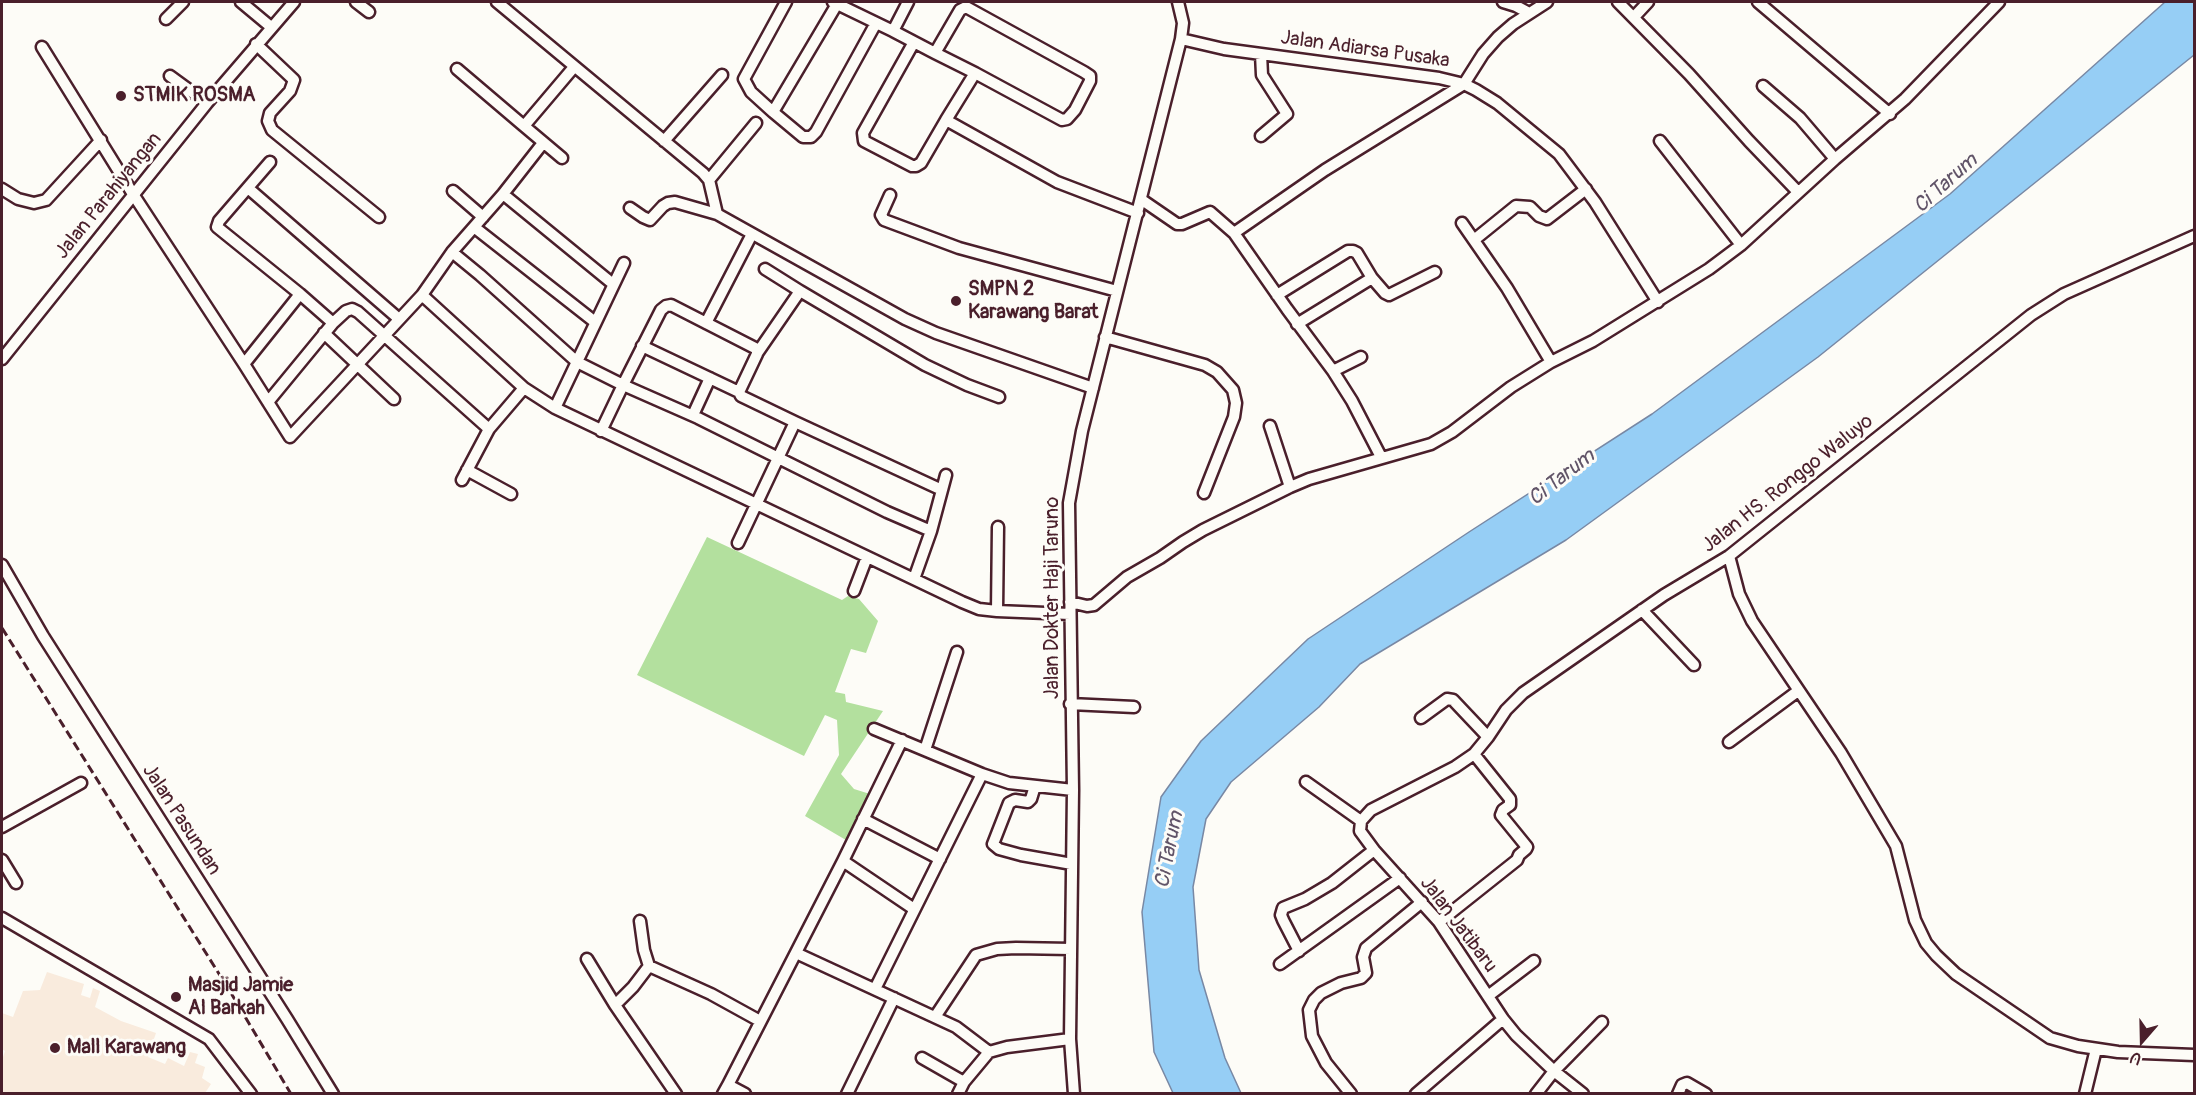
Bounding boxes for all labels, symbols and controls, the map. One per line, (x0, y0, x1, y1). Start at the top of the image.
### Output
street label: Jalan Adiarsa Pusaka (1279, 26, 1451, 74)
place label: STMIK ROSMA (133, 84, 256, 108)
marker: STMIK ROSMA (114, 89, 128, 103)
street label: Jalan Parahiyangan (51, 128, 167, 264)
water label: Ci Tarum (1909, 149, 1983, 219)
place label: SMPN 2 Karawang Barat (968, 278, 1098, 325)
marker: SMPN 2 Karawang Barat (949, 294, 963, 308)
street label: Jalan HS. Ronggo Waluyo (1698, 410, 1878, 558)
water label: Ci Tarum (1524, 444, 1600, 512)
street label: Jalan Dokter Haji Taruno (1041, 497, 1065, 699)
street label: Jalan Pasundan (136, 760, 226, 880)
water label: Ci Tarum (1150, 810, 1190, 890)
street label: Jalan Jatibaru (1414, 872, 1502, 978)
place label: Masjid Jamie Al Barkah (188, 974, 293, 1021)
marker: Masjid Jamie Al Barkah (169, 990, 183, 1004)
north arrow (2112, 1011, 2172, 1071)
place label: Mall Karawang (67, 1036, 186, 1060)
marker: Mall Karawang (48, 1041, 62, 1055)
text: U (2127, 1047, 2144, 1069)

